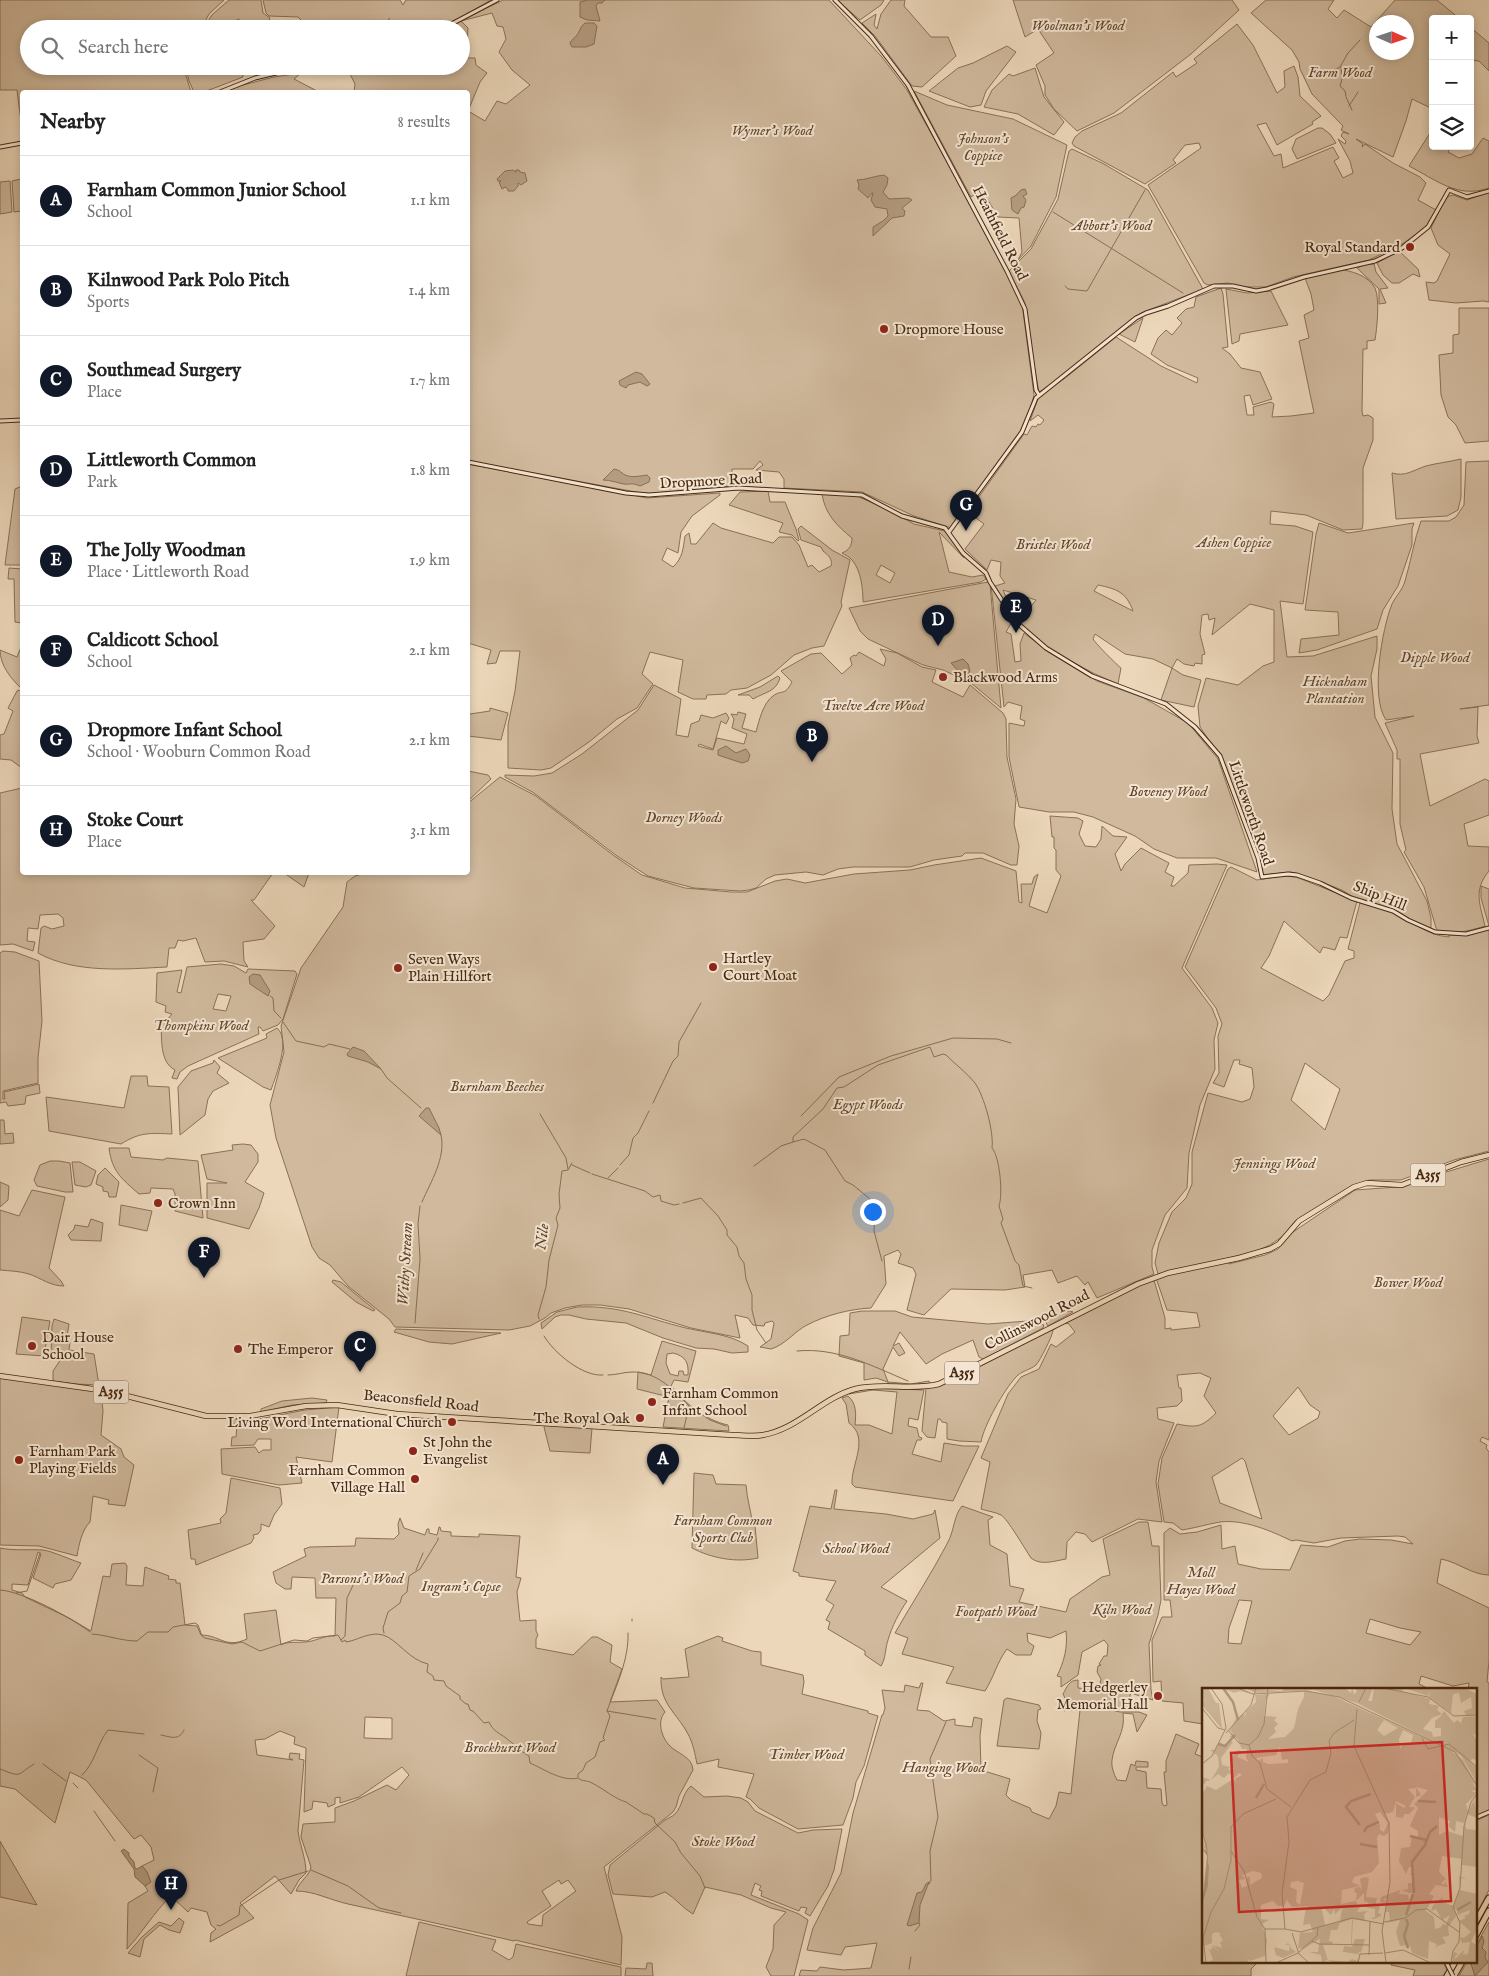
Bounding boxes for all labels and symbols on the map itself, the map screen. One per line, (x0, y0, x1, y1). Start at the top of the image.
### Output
north arrow (1369, 15, 1414, 60)
park label: Woolman's Wood (1031, 16, 1126, 35)
park label: Farm Wood (1308, 63, 1373, 82)
park label: Wymer's Wood (731, 121, 814, 140)
park label: Johnson's Coppice (957, 129, 1010, 165)
street label: Heathfield Road (968, 182, 1033, 285)
park label: Abbott's Wood (1070, 216, 1153, 235)
place label: Royal Standard (1304, 238, 1401, 257)
marker: Royal Standard (1404, 241, 1416, 253)
place label: Dropmore House (894, 320, 1004, 339)
marker: Dropmore House (878, 323, 890, 335)
street label: Dropmore Road (659, 469, 764, 493)
pin: G (950, 490, 982, 531)
park label: Ashen Coppice (1194, 533, 1272, 552)
park label: Bristles Wood (1016, 535, 1091, 554)
pin: E (1000, 592, 1032, 633)
pin: D (922, 605, 954, 646)
park label: Dipple Wood (1400, 648, 1471, 667)
place label: Blackwood Arms (953, 668, 1058, 687)
marker: Blackwood Arms (937, 671, 949, 683)
park label: Hicknaham Plantation (1302, 672, 1367, 708)
park label: Twelve Acre Wood (822, 696, 925, 715)
pin: B (796, 721, 828, 762)
street label: Littleworth Road (1224, 758, 1278, 869)
park label: Boveney Wood (1129, 782, 1208, 801)
park label: Dorney Woods (645, 808, 723, 827)
street label: Ship Hill (1350, 877, 1410, 916)
place label: Hartley Court Moat (723, 949, 797, 985)
place label: Seven Ways Plain Hillfort (408, 950, 492, 986)
marker: Hartley Court Moat (707, 961, 719, 973)
marker: Seven Ways Plain Hillfort (392, 962, 404, 974)
park label: Thompkins Wood (153, 1016, 250, 1035)
park label: Burnham Beeches (450, 1077, 545, 1096)
park label: Egypt Woods (832, 1095, 904, 1115)
park label: Jennings Wood (1233, 1154, 1316, 1174)
road number: A355 (1410, 1164, 1446, 1186)
place label: Crown Inn (168, 1194, 236, 1213)
marker: Crown Inn (152, 1197, 164, 1209)
your location (860, 1199, 886, 1225)
water label: Withy Stream (394, 1222, 418, 1306)
water label: Nile (531, 1222, 555, 1251)
pin: F (188, 1237, 220, 1278)
park label: Bower Wood (1374, 1273, 1443, 1292)
street label: Collinswood Road (981, 1285, 1094, 1355)
place label: Dair House School (42, 1328, 114, 1364)
pin: C (344, 1331, 376, 1372)
marker: Dair House School (26, 1340, 38, 1352)
place label: The Emperor (248, 1340, 334, 1359)
marker: The Emperor (232, 1343, 244, 1355)
road number: A355 (944, 1362, 980, 1385)
road number: A355 (94, 1380, 128, 1404)
place label: Farnham Common Infant School (662, 1384, 779, 1420)
street label: Beaconsfield Road (362, 1385, 481, 1417)
marker: Farnham Common Infant School (646, 1396, 658, 1408)
place label: The Royal Oak (534, 1409, 631, 1428)
marker: The Royal Oak (634, 1412, 646, 1424)
place label: Living Word International Church (227, 1413, 442, 1432)
marker: Living Word International Church (446, 1416, 458, 1428)
place label: St John the Evangelist (423, 1433, 492, 1469)
place label: Farnham Park Playing Fields (29, 1442, 117, 1478)
pin: A (647, 1444, 679, 1485)
marker: St John the Evangelist (407, 1445, 419, 1457)
marker: Farnham Park Playing Fields (13, 1454, 25, 1466)
place label: Farnham Common Village Hall (288, 1461, 406, 1497)
marker: Farnham Common Village Hall (409, 1473, 421, 1485)
park label: Farnham Common Sports Club (673, 1511, 773, 1547)
park label: School Wood (822, 1539, 891, 1558)
park label: Moll Hayes Wood (1166, 1563, 1236, 1599)
park label: Parsons's Wood (320, 1569, 404, 1588)
park label: Ingram's Copse (420, 1577, 501, 1597)
park label: Kiln Wood (1092, 1600, 1152, 1619)
park label: Footpath Wood (955, 1602, 1038, 1621)
place label: Hedgerley Memorial Hall (1057, 1678, 1149, 1714)
inset map (1202, 1688, 1476, 1964)
marker: Hedgerley Memorial Hall (1152, 1690, 1164, 1702)
park label: Brockhurst Wood (464, 1738, 557, 1757)
park label: Timber Wood (768, 1745, 845, 1764)
park label: Hanging Wood (901, 1758, 987, 1778)
park label: Stoke Wood (691, 1832, 756, 1851)
pin: H (155, 1869, 187, 1910)

